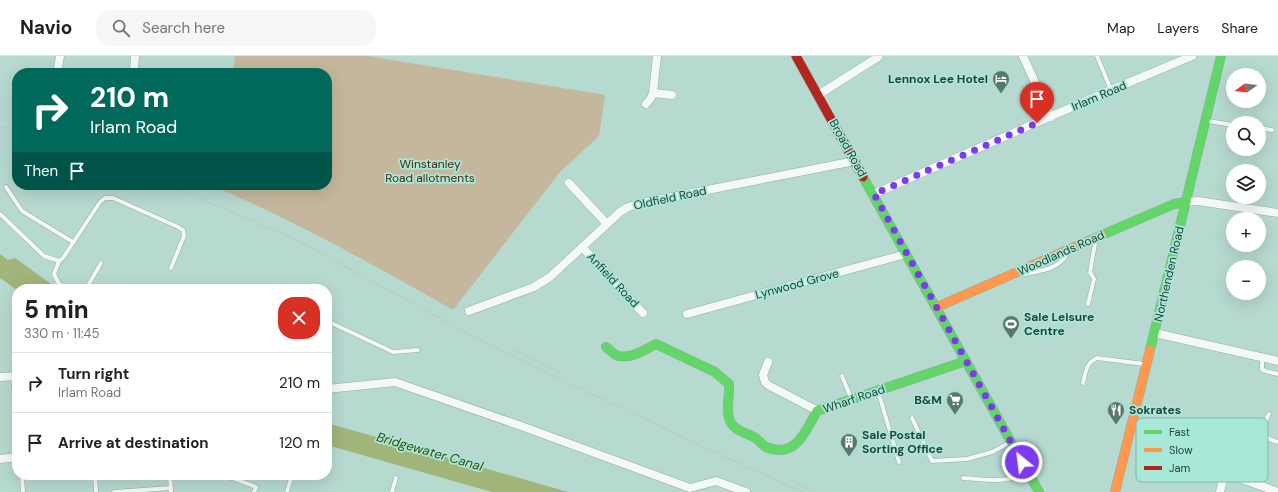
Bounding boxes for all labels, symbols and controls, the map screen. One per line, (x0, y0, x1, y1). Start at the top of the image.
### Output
search box (96, 10, 376, 46)
text: Navio (20, 15, 72, 40)
icon: search (110, 17, 132, 39)
text: Search here (142, 18, 225, 38)
text: Map (1107, 19, 1135, 37)
text: Layers (1157, 19, 1199, 37)
text: Share (1221, 19, 1258, 37)
north arrow (1226, 68, 1266, 108)
map controls (1226, 68, 1266, 300)
hotel icon: Lennox Lee Hotel (991, 69, 1011, 94)
place label: Lennox Lee Hotel (888, 71, 988, 87)
street label: Irlam Road (1069, 77, 1129, 115)
text: 210 m (90, 79, 169, 116)
pin (1020, 82, 1054, 123)
icon: right (24, 84, 76, 136)
icon: arrive (1026, 88, 1048, 110)
text: Irlam Road (90, 115, 177, 139)
street label: Broad Road (826, 116, 870, 180)
button: search (1226, 116, 1266, 156)
park label: Winstanley Road allotments (385, 156, 475, 186)
icon: arrive (66, 160, 88, 182)
text: Then (24, 161, 58, 181)
button: layers (1226, 164, 1266, 204)
street label: Oldfield Road (632, 182, 708, 214)
button: + (1226, 212, 1266, 252)
street label: Northenden Road (1150, 225, 1188, 323)
street label: Woodlands Road (1015, 227, 1107, 279)
street label: Anfield Road (583, 249, 643, 311)
button: − (1226, 260, 1266, 300)
street label: Lynwood Grove (753, 265, 841, 303)
text: 5 min (24, 294, 89, 325)
button: close (278, 297, 320, 339)
place label: Sale Leisure Centre (1024, 309, 1094, 339)
sports icon: Sale Leisure Centre (1001, 314, 1021, 339)
text: 330 m · 11:45 (24, 325, 99, 342)
text: Turn right (58, 364, 129, 384)
icon: right (24, 372, 46, 394)
text: 210 m (279, 373, 320, 393)
street label: Wharf Road (821, 381, 887, 417)
text: Irlam Road (58, 384, 121, 401)
supermarket icon: B&M (945, 390, 965, 415)
place label: B&M (914, 392, 942, 408)
restaurant icon: Sokrates (1106, 400, 1126, 425)
place label: Sokrates (1129, 402, 1181, 418)
legend (1136, 418, 1268, 482)
text: Fast (1169, 425, 1190, 439)
place label: Sale Postal Sorting Office (862, 427, 943, 457)
water label: Bridgewater Canal (375, 428, 486, 475)
icon: arrive (24, 432, 46, 454)
building icon: Sale Postal Sorting Office (839, 432, 859, 457)
text: Arrive at destination (58, 433, 209, 453)
text: 120 m (279, 433, 320, 453)
position arrow (1001, 441, 1043, 483)
text: Slow (1169, 443, 1193, 457)
text: Jam (1169, 461, 1190, 475)

